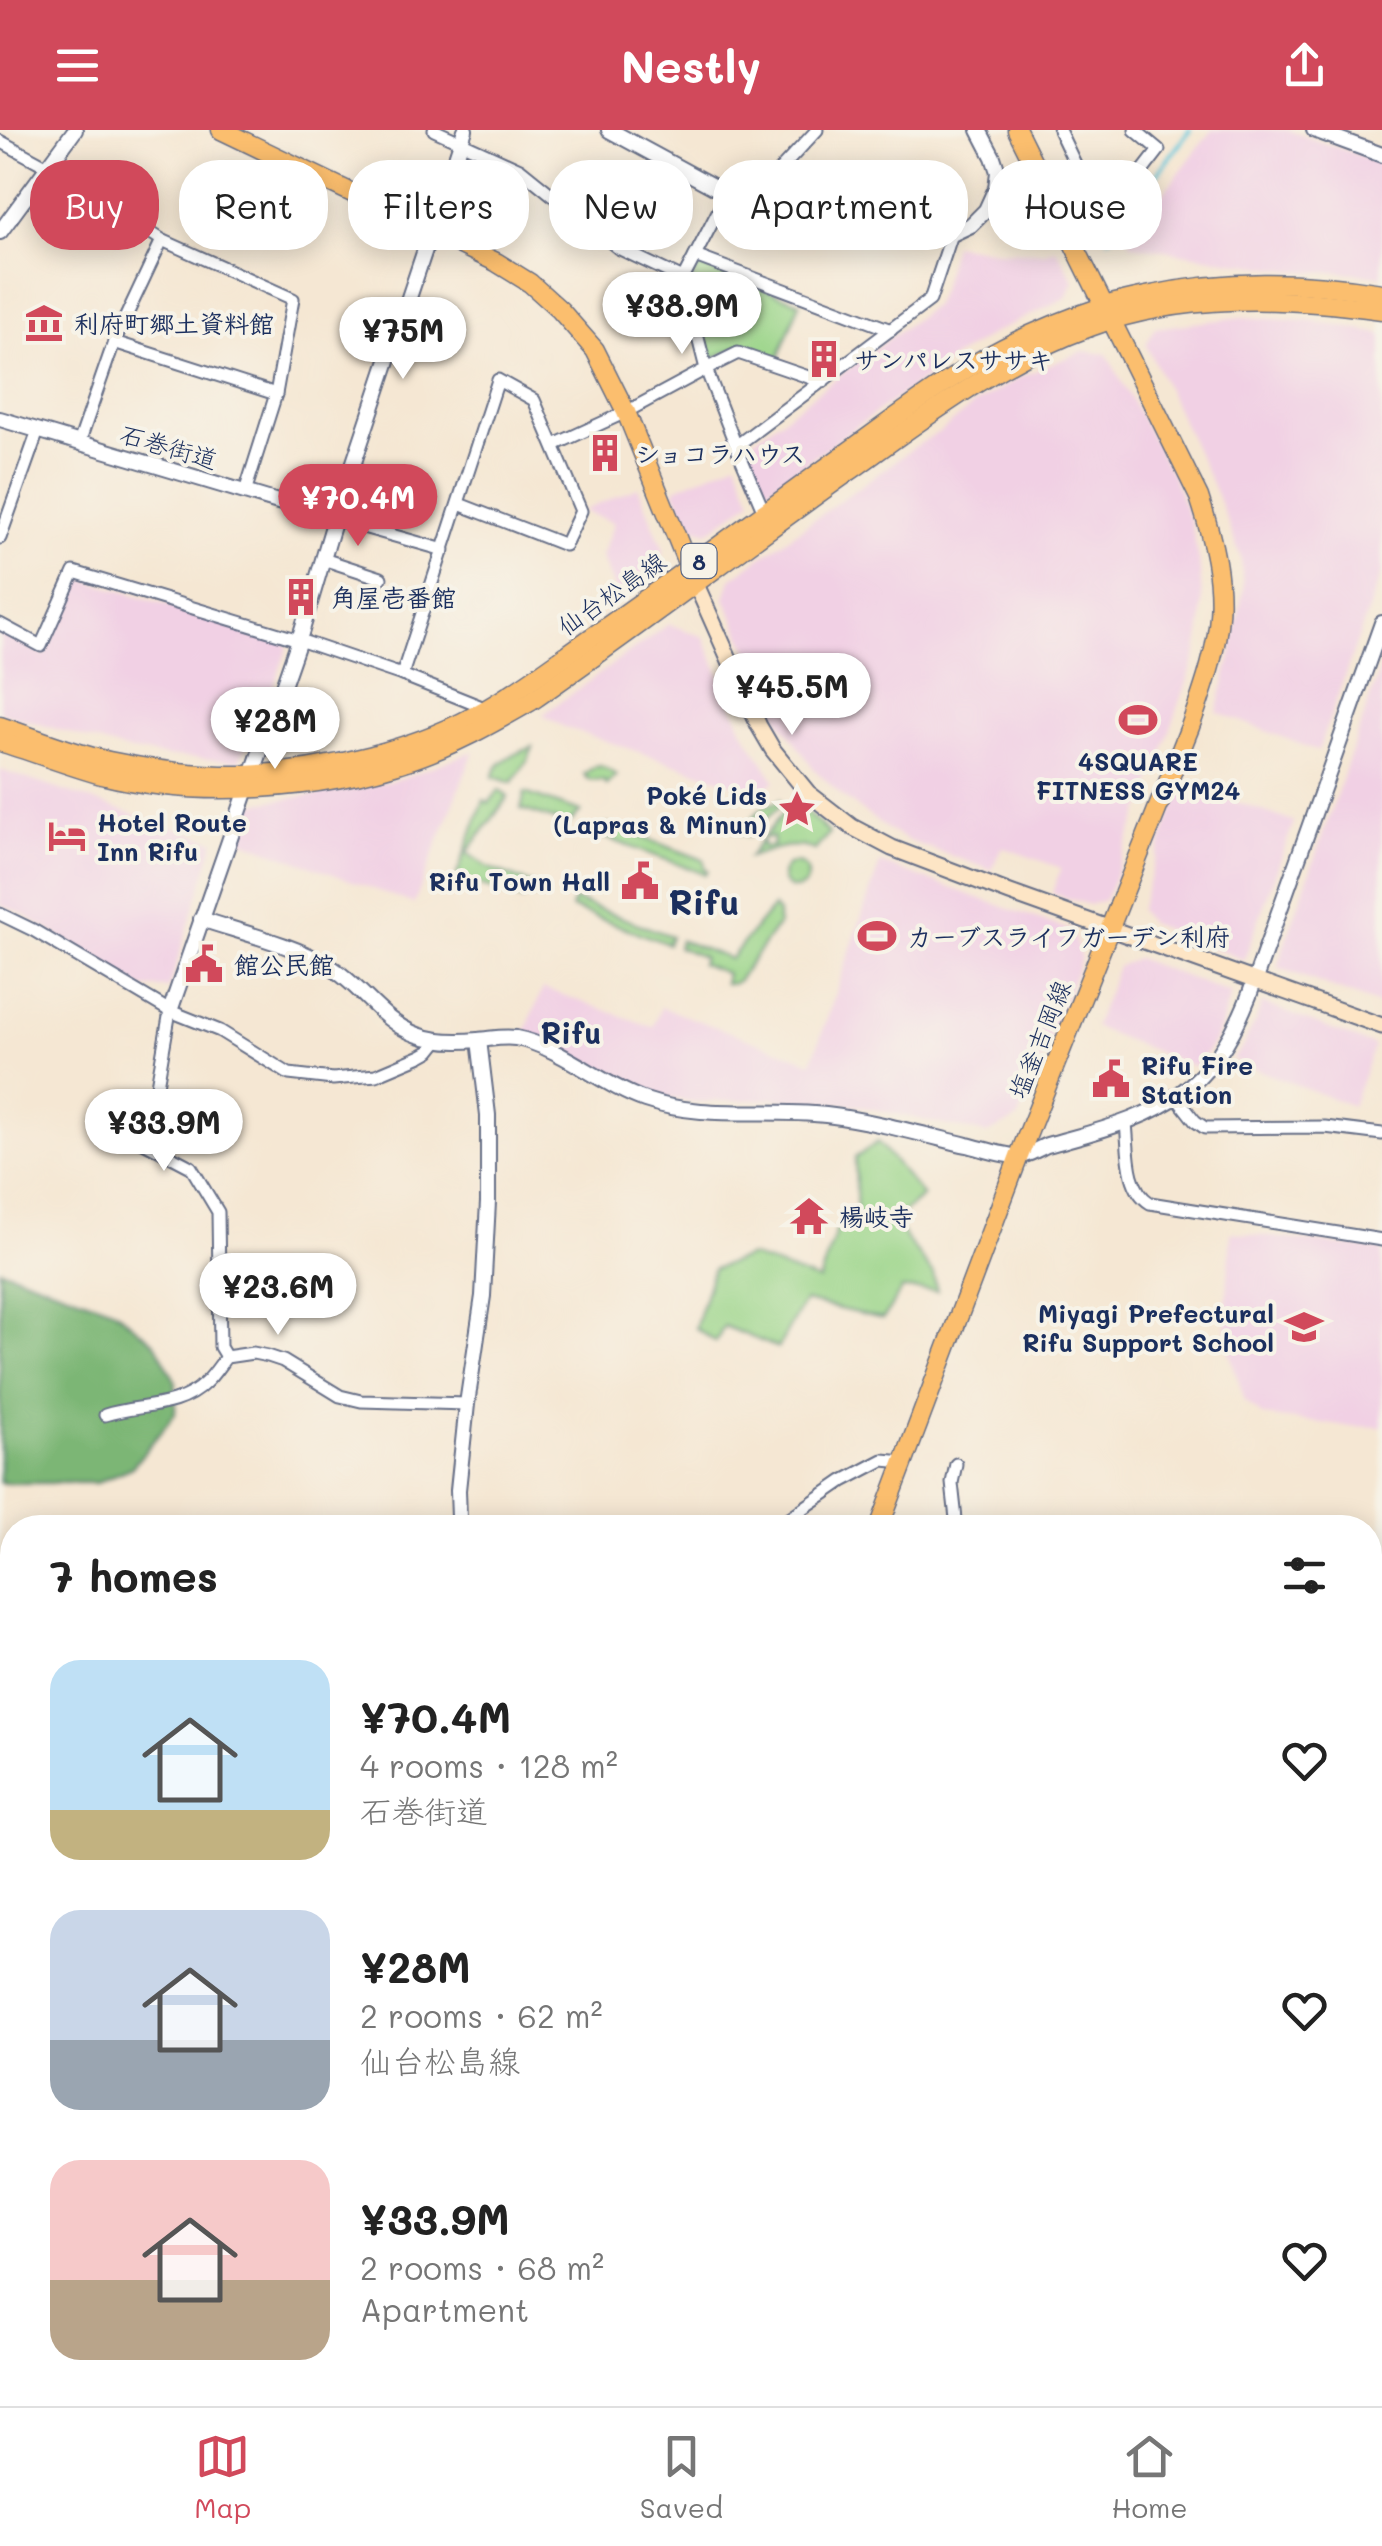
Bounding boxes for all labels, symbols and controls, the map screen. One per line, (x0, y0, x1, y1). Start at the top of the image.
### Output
text: Nestly (621, 36, 761, 94)
icon: menu (50, 38, 105, 93)
icon: share (1277, 38, 1332, 93)
chip: Buy (30, 160, 159, 250)
chip: Rent (179, 160, 328, 250)
chip: Filters (348, 160, 529, 250)
chip: New (549, 160, 693, 250)
chip: Apartment (713, 160, 968, 250)
chip: House (988, 160, 1162, 250)
pin: ¥38.9M (601, 272, 763, 357)
text: ¥38.9M (625, 283, 739, 325)
pin: ¥75M (344, 297, 462, 382)
museum icon: 利府町郷土資料館 (23, 302, 65, 344)
place label: 利府町郷土資料館 (74, 307, 274, 339)
text: ¥75M (361, 308, 445, 350)
building icon: サンパレスササキ (803, 338, 845, 380)
place label: サンパレスササキ (854, 343, 1053, 375)
street label: 石巻街道 (117, 417, 221, 475)
building icon: ショコラハウス (584, 432, 626, 474)
place label: ショコラハウス (635, 437, 806, 469)
pin: ¥70.4M (277, 464, 439, 549)
text: ¥70.4M (300, 475, 416, 517)
street label: 仙台松島線 (551, 544, 671, 642)
road number: 8 (682, 544, 716, 578)
building icon: 角屋壱番館 (280, 576, 322, 618)
place label: 角屋壱番館 (331, 581, 456, 613)
pin: ¥45.5M (711, 653, 873, 738)
text: ¥45.5M (735, 664, 849, 706)
pin: ¥28M (216, 687, 334, 772)
text: ¥28M (233, 698, 317, 740)
sports icon: 4SQUARE FITNESS GYM24 (1117, 699, 1159, 741)
place label: 4SQUARE FITNESS GYM24 (1036, 745, 1240, 806)
place label: Poké Lids (Lapras & Minun) (553, 779, 767, 840)
place icon: Poké Lids (Lapras & Minun) (776, 788, 818, 830)
place label: Hotel Route Inn Rifu (97, 806, 247, 867)
hotel icon: Hotel Route Inn Rifu (46, 815, 88, 857)
public building icon: Rifu Town Hall (619, 860, 661, 902)
place label: Rifu Town Hall (429, 865, 610, 897)
district label: Rifu (668, 878, 740, 924)
sports icon: カーブスライフガーデン利府 (856, 915, 898, 957)
place label: カーブスライフガーデン利府 (907, 920, 1230, 952)
public building icon: 館公民館 (183, 943, 225, 985)
place label: 館公民館 (234, 948, 334, 980)
street label: 塩釜吉岡線 (1001, 975, 1077, 1103)
district label: Rifu (541, 1012, 601, 1052)
place label: Rifu Fire Station (1141, 1049, 1253, 1110)
public building icon: Rifu Fire Station (1090, 1058, 1132, 1100)
pin: ¥33.9M (83, 1089, 245, 1174)
text: ¥33.9M (107, 1100, 221, 1142)
temple icon: 楊岐寺 (788, 1195, 830, 1237)
place label: 楊岐寺 (839, 1200, 914, 1232)
pin: ¥23.6M (197, 1253, 359, 1338)
text: ¥23.6M (221, 1264, 335, 1306)
place label: Miyagi Prefectural Rifu Support School (1022, 1297, 1274, 1358)
school or university icon: Miyagi Prefectural Rifu Support School (1283, 1306, 1325, 1348)
text: 7 homes (50, 1548, 218, 1603)
icon: filters (1277, 1548, 1332, 1603)
text: ¥70.4M (360, 1689, 511, 1744)
icon: home (130, 1700, 250, 1820)
icon: heart (1277, 1733, 1332, 1788)
text: 4 rooms · 128 m² (360, 1744, 618, 1786)
text: 石巻街道 (360, 1789, 488, 1831)
text: ¥28M (360, 1939, 471, 1994)
icon: home (130, 1950, 250, 2070)
icon: heart (1277, 1983, 1332, 2038)
text: 2 rooms · 62 m² (360, 1994, 603, 2036)
text: 仙台松島線 (360, 2039, 520, 2081)
text: ¥33.9M (360, 2191, 510, 2246)
icon: home (130, 2200, 250, 2320)
icon: heart (1277, 2233, 1332, 2288)
text: 2 rooms · 68 m² (360, 2246, 604, 2288)
text: Apartment (360, 2288, 529, 2330)
tab: Map (194, 2429, 251, 2525)
tab: Saved (640, 2429, 723, 2525)
tab: Home (1111, 2429, 1188, 2525)

